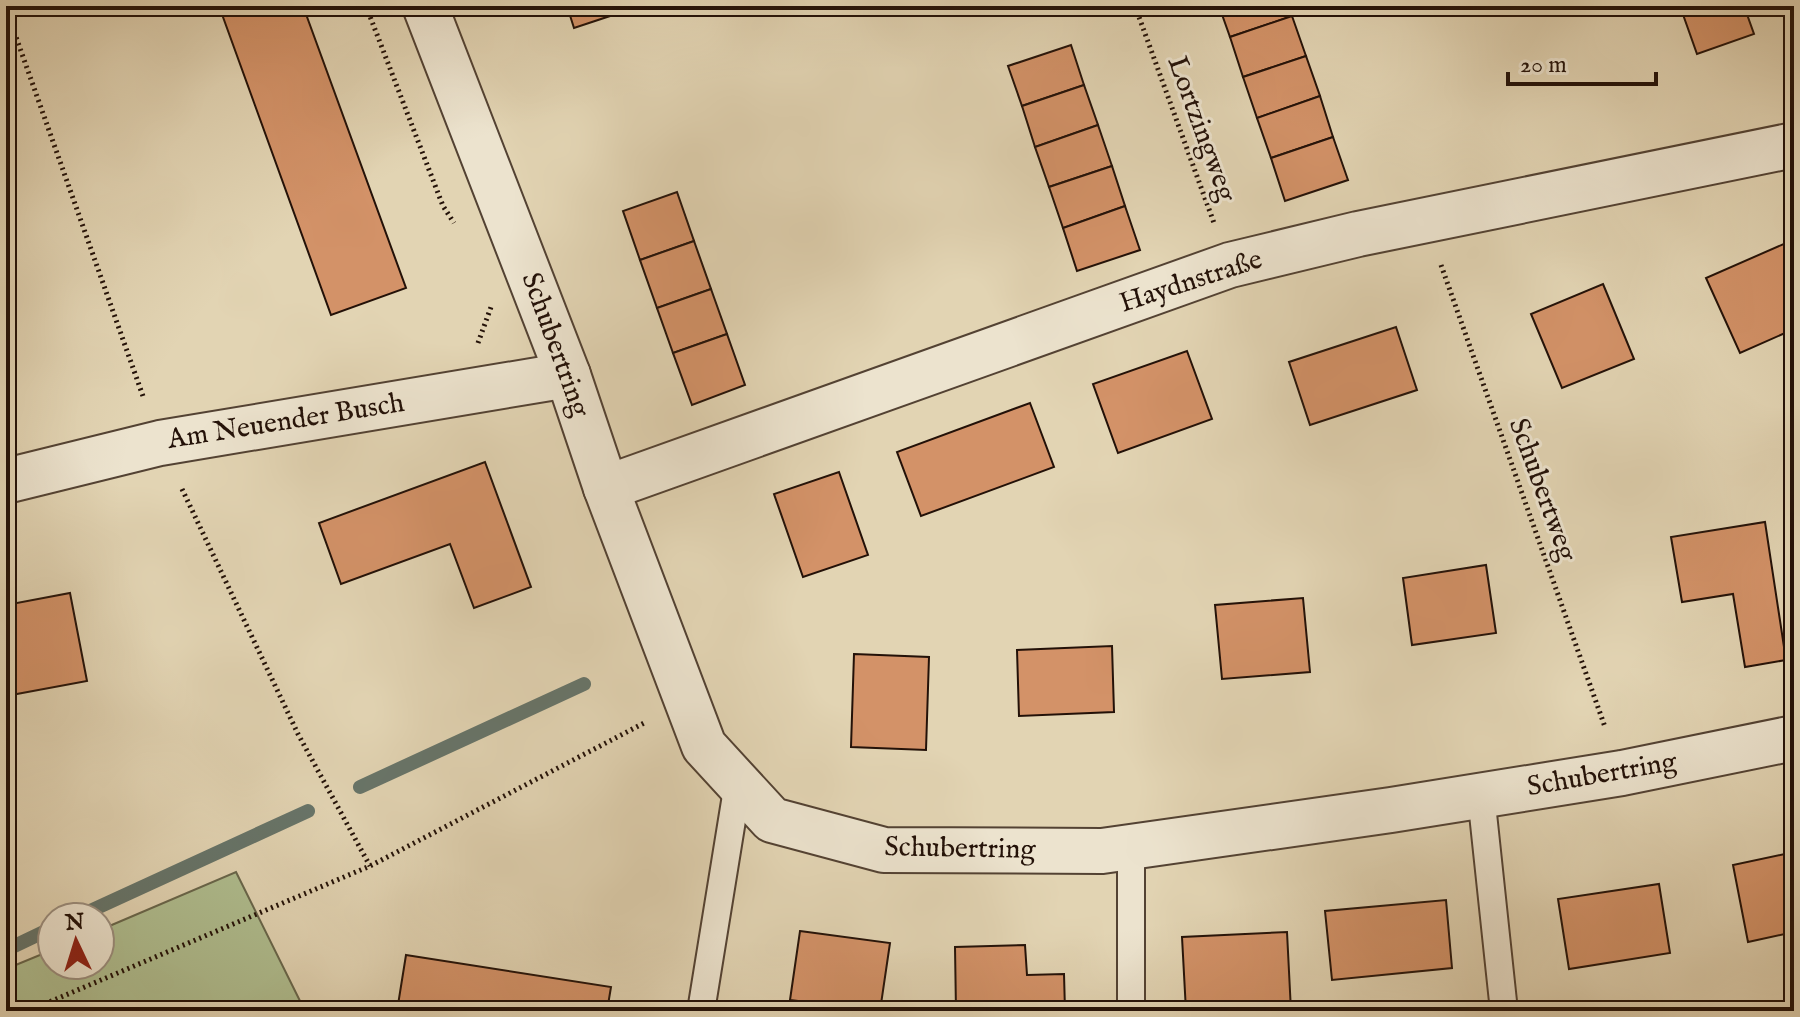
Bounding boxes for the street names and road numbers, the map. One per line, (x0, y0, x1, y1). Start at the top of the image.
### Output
street label: Lortzingweg (1158, 51, 1244, 207)
street label: Haydnstraße (1115, 242, 1267, 322)
street label: Schubertring (513, 268, 598, 423)
street label: Am Neuender Busch (164, 386, 407, 458)
street label: Schubertweg (1500, 414, 1584, 567)
street label: Schubertring (1525, 744, 1680, 805)
street label: Schubertring (884, 830, 1037, 868)

